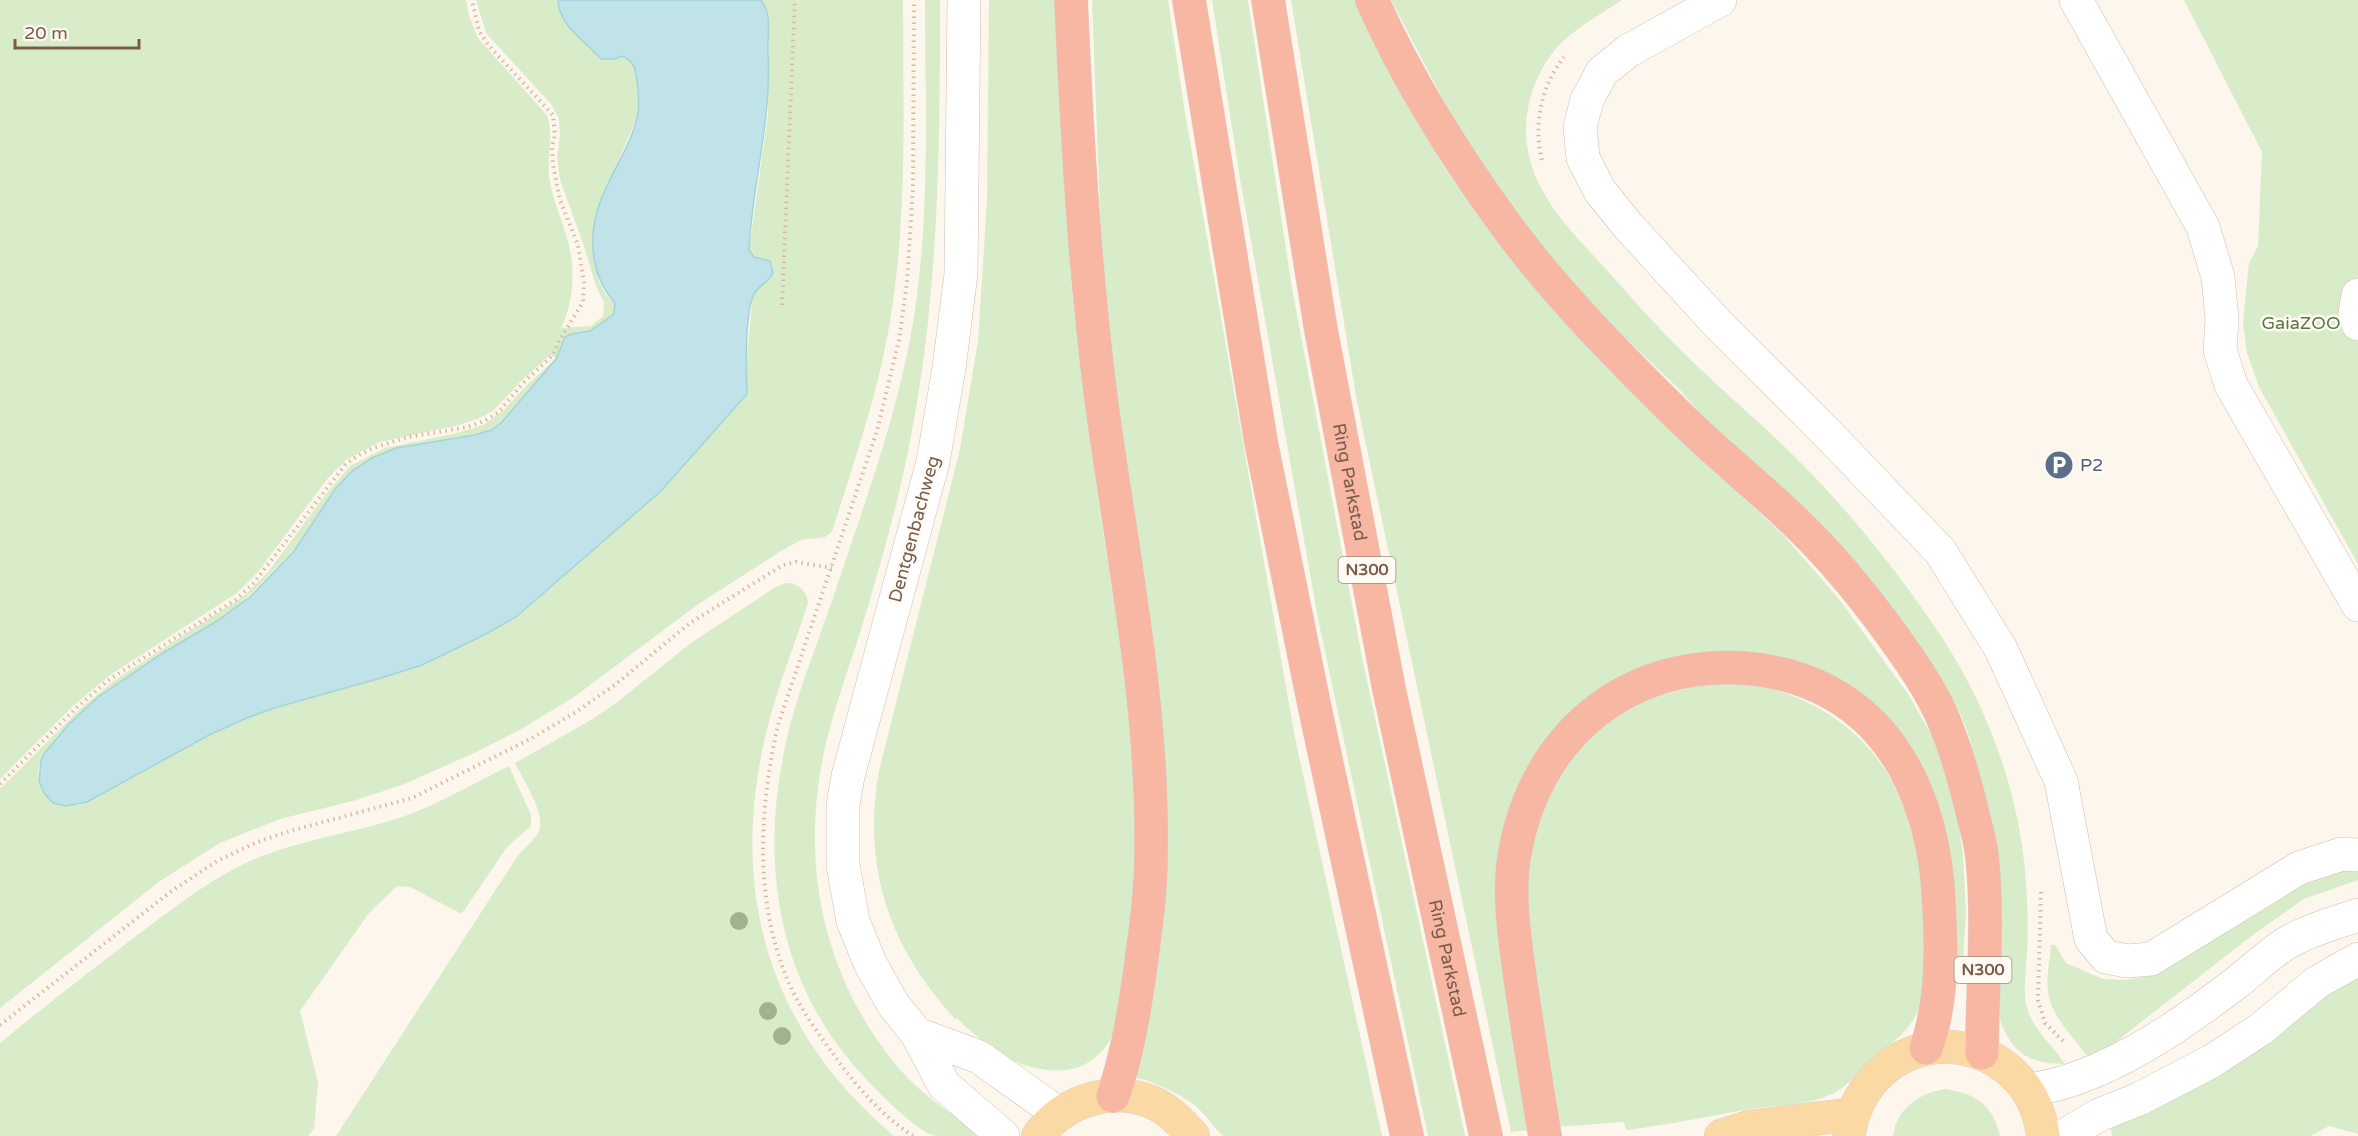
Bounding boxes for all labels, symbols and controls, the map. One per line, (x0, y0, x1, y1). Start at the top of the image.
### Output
scale bar (15, 12, 140, 50)
text: 20 m (24, 22, 68, 44)
park label: GaiaZOO (2261, 312, 2341, 334)
street label: Ring Parkstad (1328, 421, 1372, 543)
parking icon: P2 (2043, 449, 2075, 481)
street label: Dentgenbachweg (884, 453, 944, 605)
place label: P2 (2080, 454, 2103, 476)
road number: N300 (1338, 557, 1396, 583)
street label: Ring Parkstad (1424, 897, 1471, 1019)
road number: N300 (1954, 957, 2012, 983)

